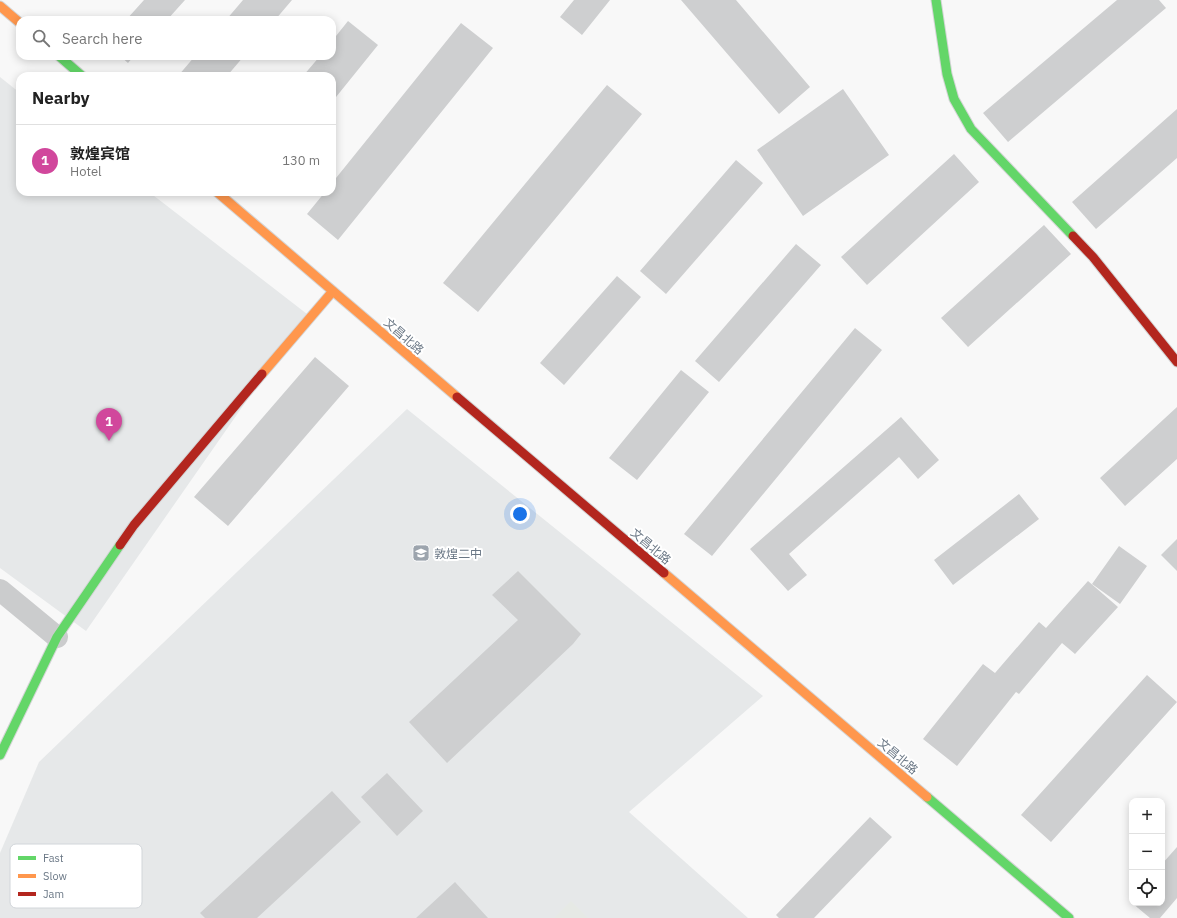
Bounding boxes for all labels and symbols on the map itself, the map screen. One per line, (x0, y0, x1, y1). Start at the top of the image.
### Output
street label: 文昌北路 (381, 315, 427, 357)
pin: 1 (96, 408, 122, 441)
your location (510, 504, 530, 524)
street label: 文昌北路 (628, 525, 674, 567)
school or university icon: 敦煌二中 (411, 543, 431, 563)
place label: 敦煌二中 (434, 546, 482, 561)
street label: 文昌北路 (875, 735, 921, 777)
legend (10, 844, 142, 908)
text: Fast (43, 851, 64, 865)
text: Slow (43, 869, 67, 883)
text: Jam (43, 887, 64, 901)

